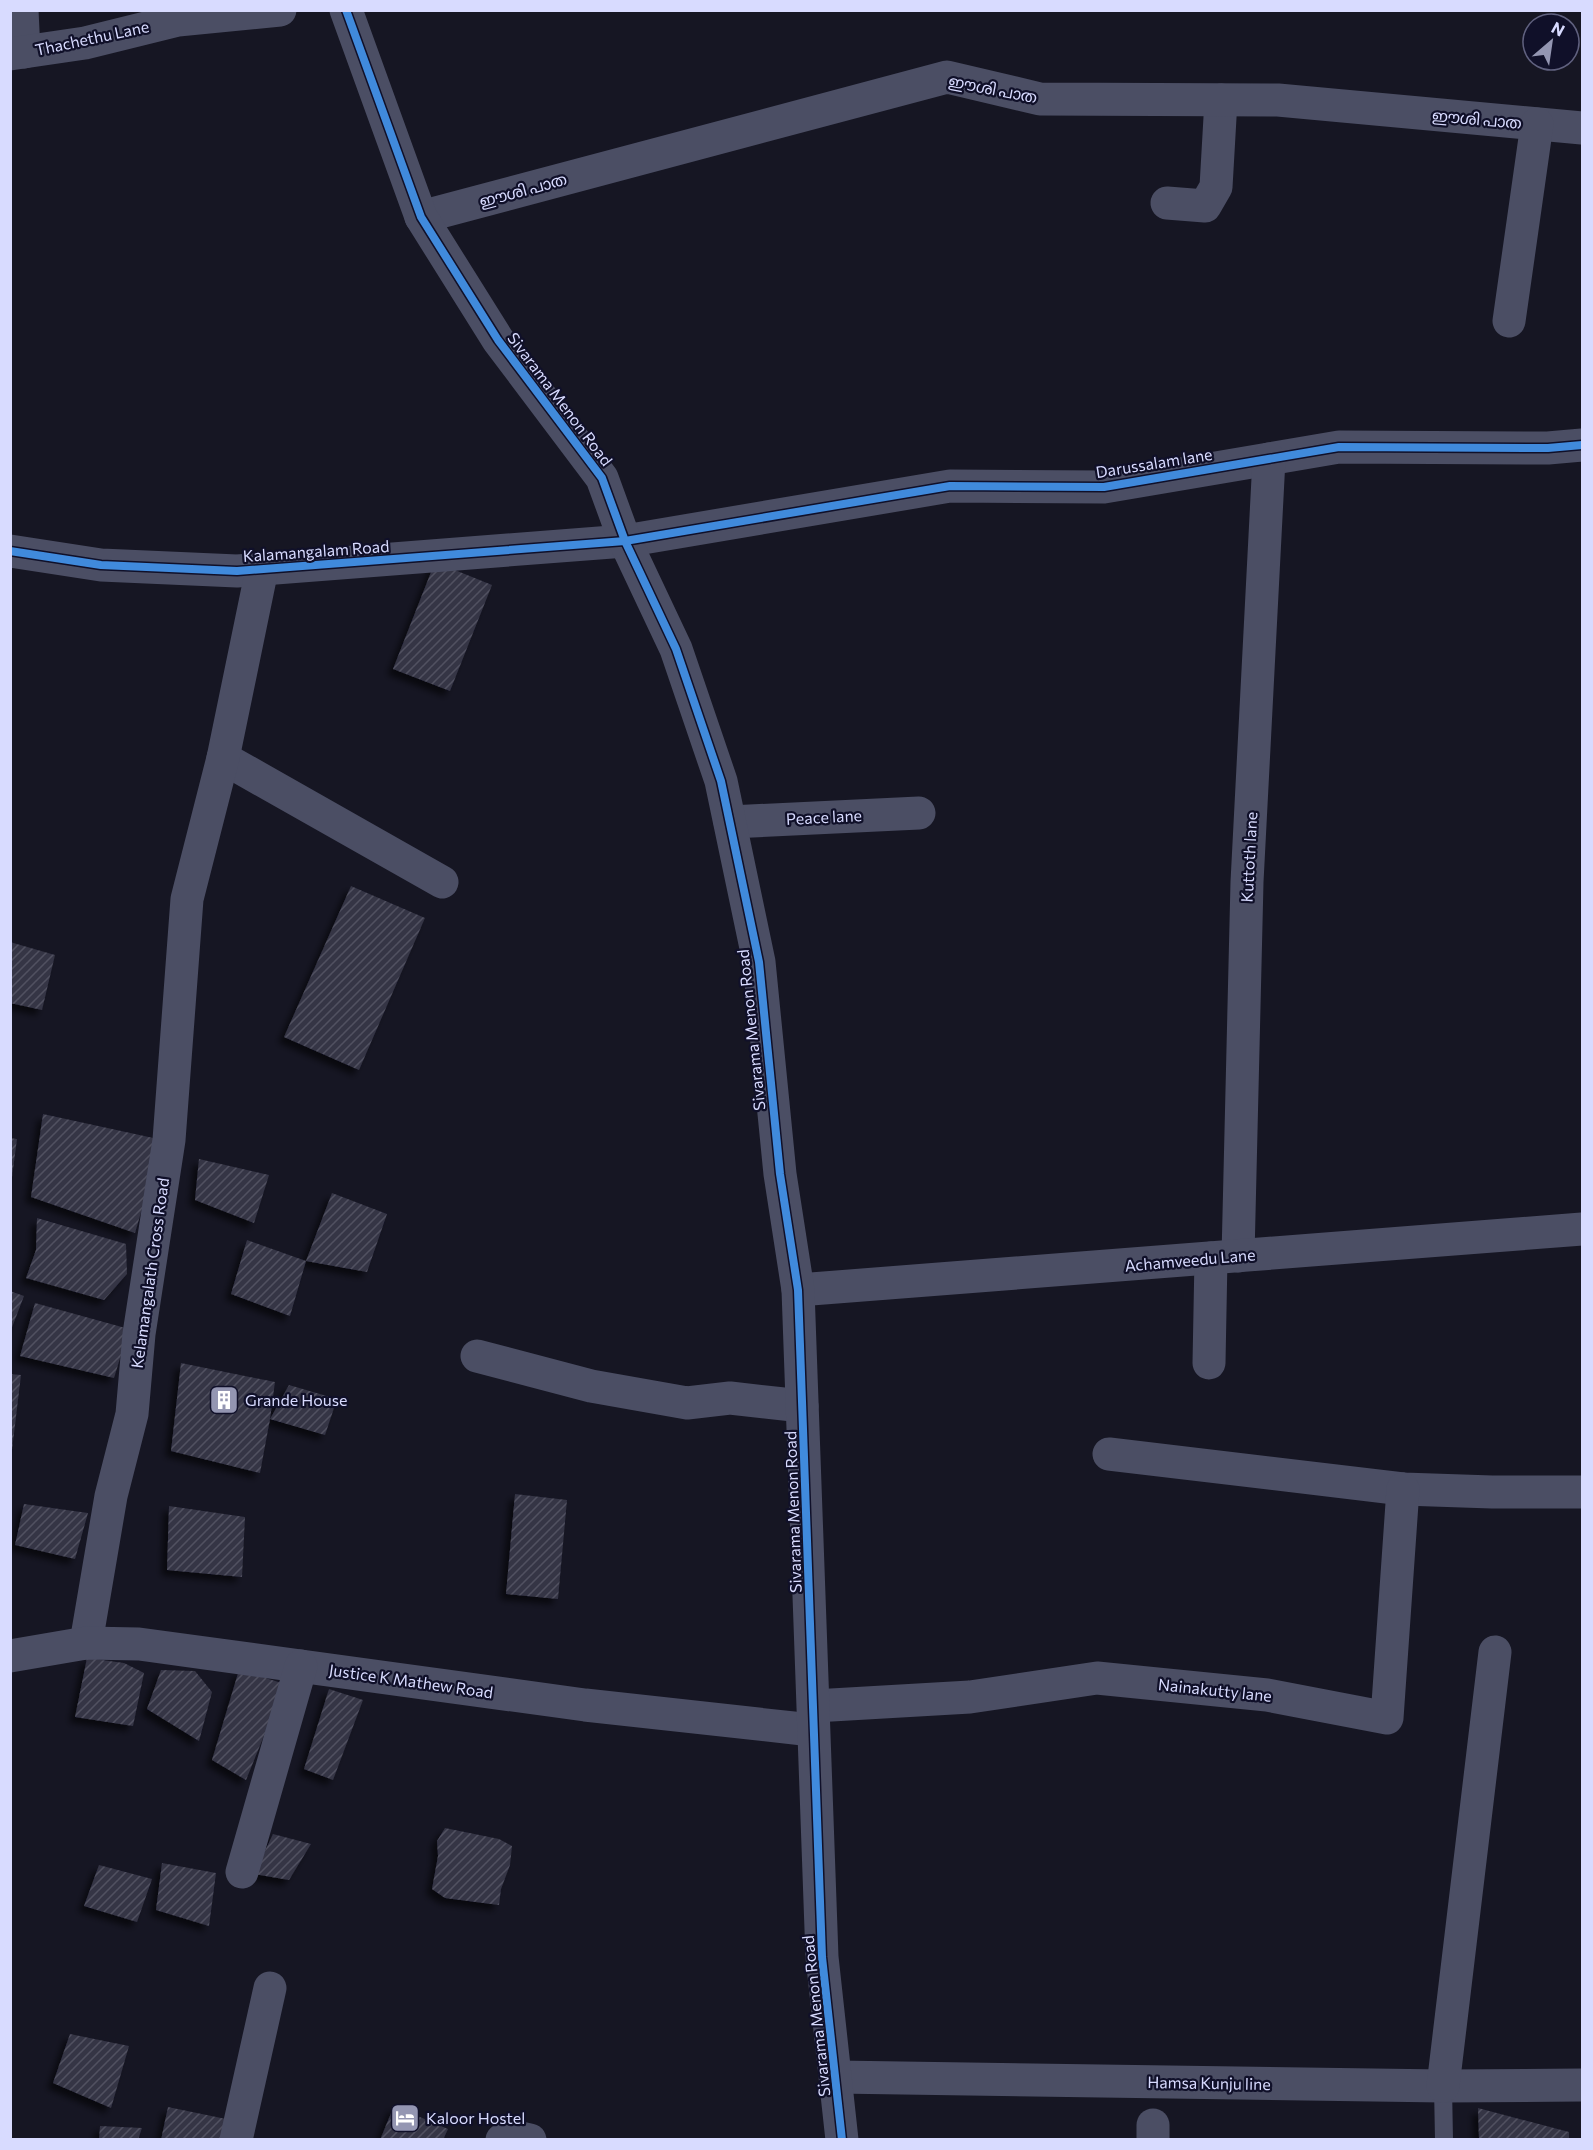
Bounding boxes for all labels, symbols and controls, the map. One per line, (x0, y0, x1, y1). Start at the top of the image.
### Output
north arrow (1521, 12, 1581, 72)
street label: Thachethu Lane (33, 16, 151, 59)
text: N (1549, 17, 1568, 40)
street label: ഈശി പാത (947, 71, 1039, 107)
street label: ഈശി പാത (1431, 105, 1523, 133)
street label: ഈശി പാത (477, 169, 569, 211)
street label: Sivarama Menon Road (504, 328, 617, 469)
street label: Darussalam lane (1094, 444, 1214, 481)
street label: Kalamangalam Road (242, 536, 390, 565)
street label: Peace lane (786, 805, 862, 828)
street label: Kuttoth lane (1237, 811, 1260, 903)
street label: Sivarama Menon Road (733, 949, 768, 1112)
street label: Kelamangalath Cross Road (127, 1176, 172, 1369)
street label: Achamveedu Lane (1124, 1244, 1256, 1275)
building icon: Grande House (208, 1384, 240, 1416)
place label: Grande House (245, 1390, 347, 1409)
street label: Sivarama Menon Road (780, 1431, 805, 1593)
street label: Justice K Mathew Road (328, 1660, 494, 1701)
street label: Nainakutty lane (1157, 1674, 1273, 1705)
street label: Sivarama Menon Road (798, 1935, 833, 2098)
street label: Hamsa Kunju line (1147, 2072, 1271, 2093)
hotel icon: Kaloor Hostel (389, 2102, 421, 2134)
place label: Kaloor Hostel (426, 2108, 525, 2127)

